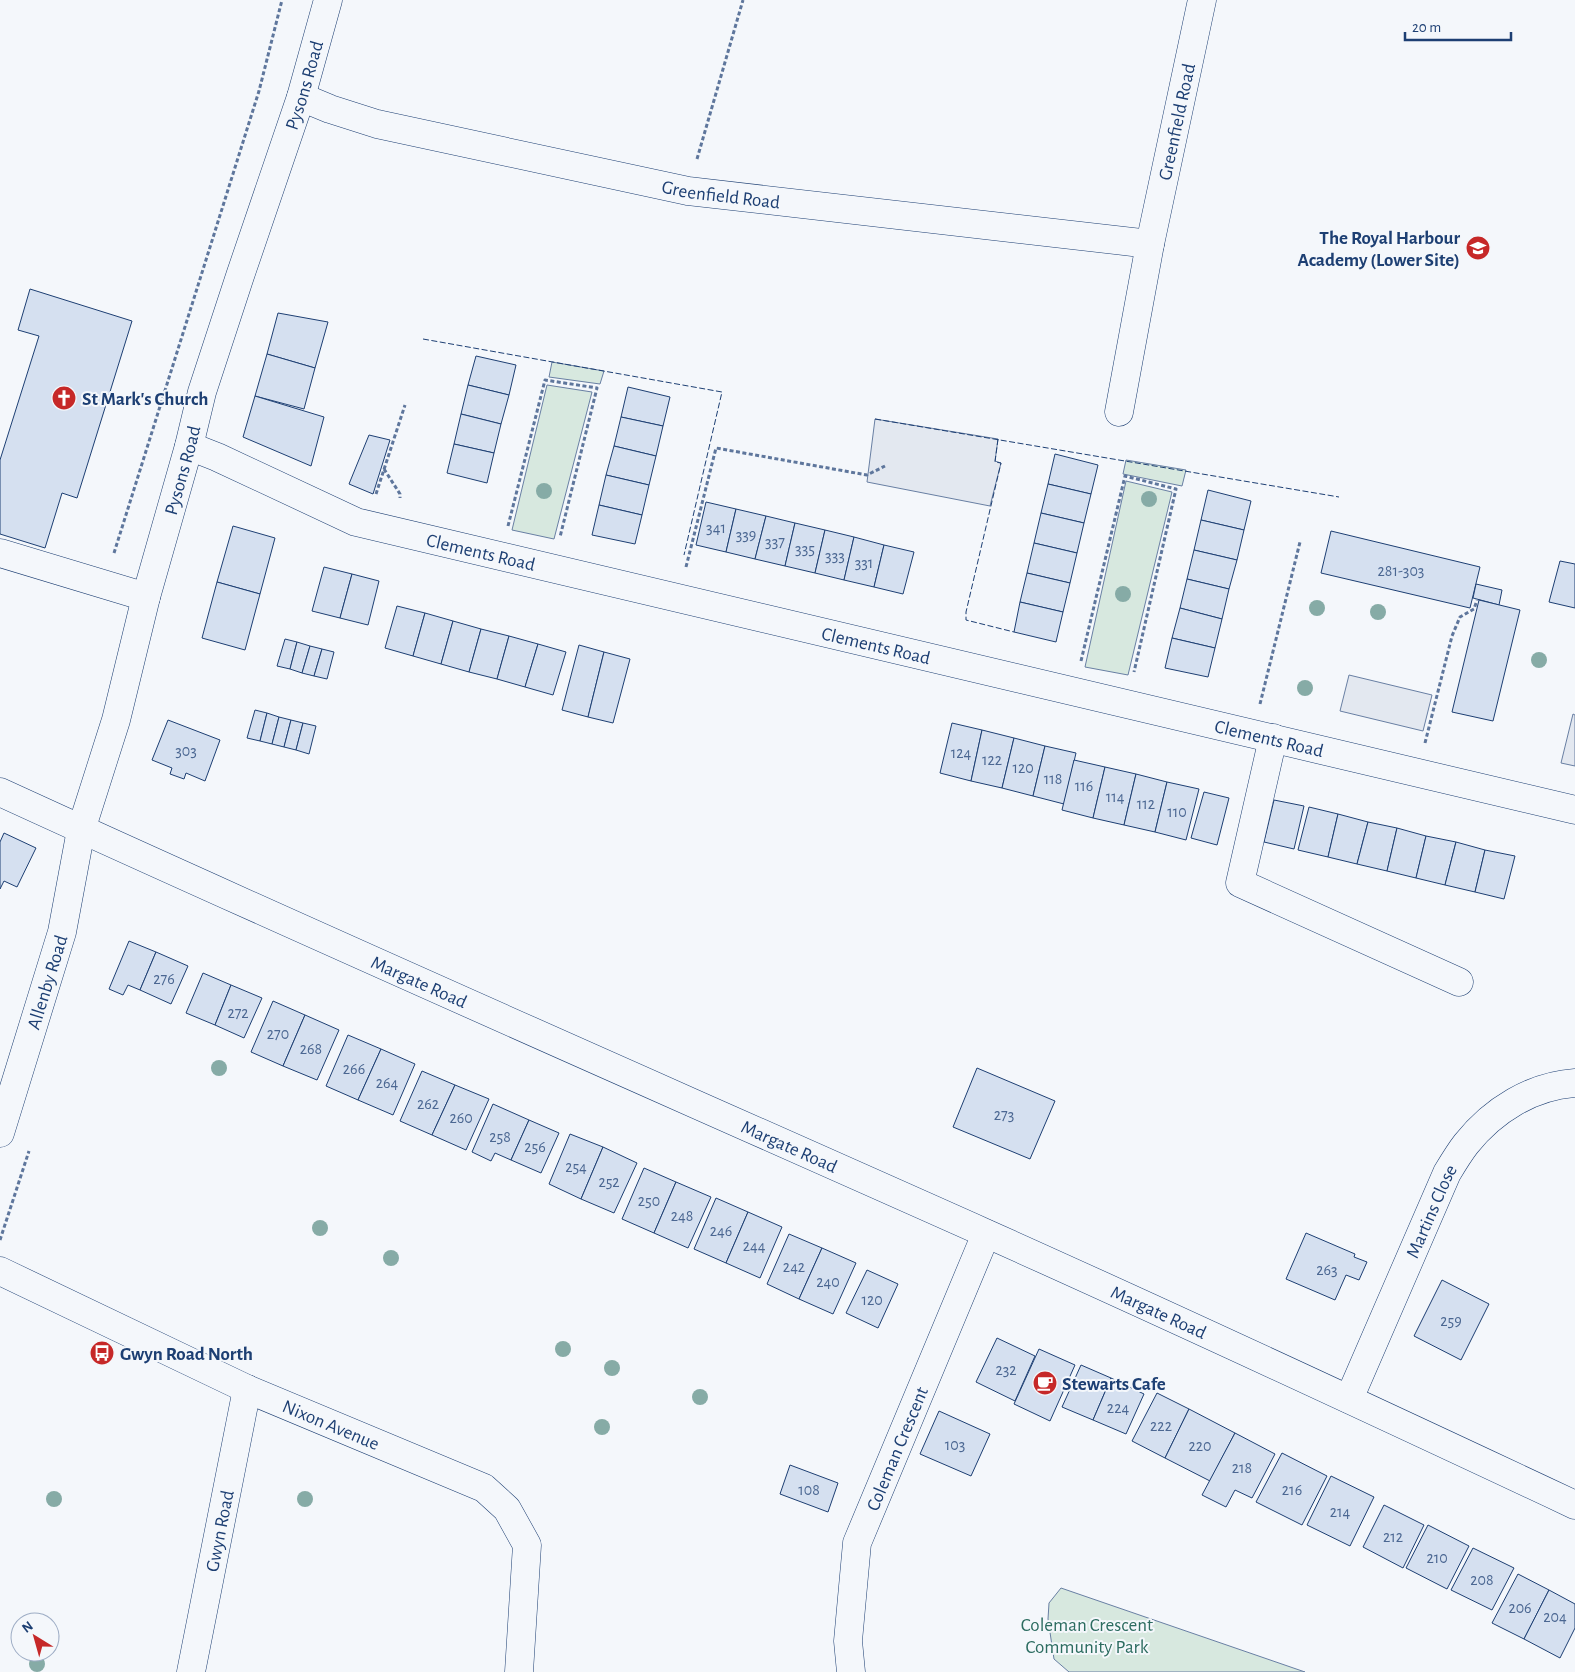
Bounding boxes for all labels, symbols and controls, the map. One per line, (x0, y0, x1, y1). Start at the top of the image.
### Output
scale bar (1405, 10, 1511, 42)
text: 20 m (1412, 20, 1441, 35)
street label: Pysons Road (283, 39, 327, 133)
street label: Greenfield Road (1156, 62, 1199, 182)
street label: Greenfield Road (660, 178, 781, 213)
place label: The Royal Harbour Academy (Lower Site) (1298, 229, 1460, 270)
school or university icon: The Royal Harbour Academy (Lower Site) (1465, 235, 1491, 261)
church icon: St Mark's Church (51, 385, 77, 411)
place label: St Mark's Church (82, 390, 208, 409)
street label: Pysons Road (162, 424, 205, 517)
house number: 341 (706, 520, 726, 536)
house number: 339 (736, 527, 756, 543)
street label: Clements Road (424, 531, 537, 575)
house number: 337 (765, 534, 785, 550)
house number: 335 (795, 541, 815, 557)
house number: 333 (825, 548, 845, 564)
house number: 331 (855, 555, 873, 571)
house number: 281-303 (1378, 563, 1424, 579)
street label: Clements Road (820, 624, 932, 668)
street label: Clements Road (1213, 717, 1325, 761)
house number: 303 (175, 743, 197, 759)
house number: 124 (951, 745, 972, 761)
house number: 122 (982, 752, 1002, 768)
house number: 120 (1012, 760, 1034, 776)
house number: 118 (1044, 771, 1062, 787)
house number: 116 (1075, 778, 1093, 794)
house number: 114 (1106, 789, 1125, 805)
house number: 112 (1137, 796, 1155, 812)
house number: 110 (1167, 804, 1187, 820)
street label: Allenby Road (25, 933, 72, 1032)
street label: Margate Road (368, 953, 470, 1012)
house number: 276 (153, 971, 175, 987)
house number: 272 (227, 1005, 249, 1021)
house number: 270 (267, 1026, 289, 1042)
house number: 268 (300, 1041, 322, 1057)
house number: 266 (343, 1061, 365, 1077)
house number: 264 (376, 1075, 399, 1091)
house number: 262 (417, 1096, 439, 1112)
house number: 273 (994, 1107, 1014, 1123)
house number: 260 (449, 1110, 473, 1126)
street label: Margate Road (738, 1118, 840, 1177)
house number: 258 (489, 1129, 511, 1145)
house number: 256 (524, 1139, 546, 1155)
house number: 254 (565, 1159, 587, 1175)
street label: Martins Close (1403, 1161, 1461, 1261)
house number: 252 (598, 1174, 620, 1190)
house number: 250 (638, 1193, 660, 1209)
house number: 248 (671, 1208, 693, 1224)
house number: 246 (710, 1223, 732, 1239)
house number: 244 (743, 1238, 766, 1254)
house number: 242 (783, 1259, 805, 1275)
house number: 263 (1316, 1262, 1338, 1278)
house number: 240 (816, 1274, 840, 1290)
street label: Margate Road (1107, 1283, 1209, 1343)
house number: 120 (861, 1292, 883, 1308)
house number: 259 (1440, 1313, 1462, 1329)
bus stop icon: Gwyn Road North (89, 1340, 115, 1366)
place label: Gwyn Road North (120, 1345, 253, 1364)
house number: 232 (995, 1362, 1017, 1378)
cafe icon: Stewarts Cafe (1032, 1370, 1058, 1396)
place label: Stewarts Cafe (1062, 1375, 1166, 1394)
street label: Coleman Crescent (864, 1384, 932, 1514)
street label: Nixon Avenue (279, 1397, 382, 1454)
house number: 224 (1107, 1400, 1129, 1416)
house number: 222 (1150, 1418, 1172, 1434)
house number: 103 (945, 1437, 965, 1453)
house number: 220 (1188, 1438, 1212, 1454)
house number: 218 (1232, 1460, 1252, 1476)
house number: 108 (798, 1482, 820, 1498)
house number: 216 (1282, 1482, 1302, 1498)
street label: Gwyn Road (203, 1488, 238, 1573)
house number: 214 (1330, 1504, 1351, 1520)
house number: 212 (1383, 1529, 1403, 1545)
house number: 210 (1426, 1550, 1448, 1566)
house number: 208 (1470, 1572, 1494, 1588)
house number: 206 (1508, 1600, 1532, 1616)
house number: 204 (1543, 1609, 1567, 1625)
north arrow (10, 1612, 60, 1662)
park label: Coleman Crescent Community Park (1021, 1616, 1153, 1657)
text: N (20, 1619, 36, 1636)

